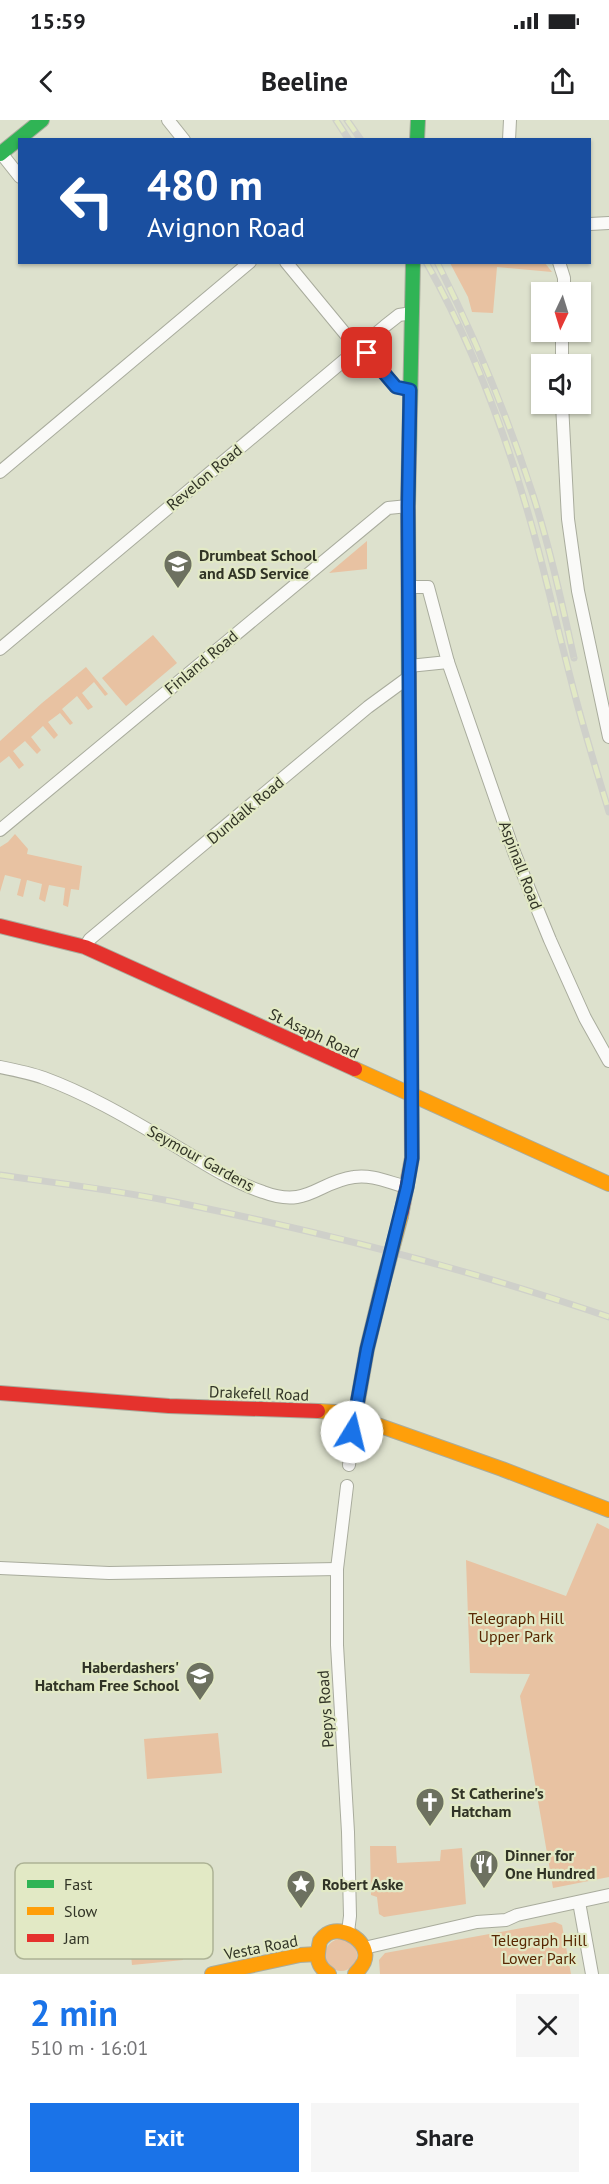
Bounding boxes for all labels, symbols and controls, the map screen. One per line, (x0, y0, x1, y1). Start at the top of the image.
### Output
text: 15:59 (30, 7, 86, 35)
text: Beeline (261, 64, 348, 98)
icon: back (30, 65, 63, 98)
icon: share (546, 65, 579, 98)
text: 480 m (147, 157, 263, 212)
icon: left (48, 162, 126, 240)
text: Avignon Road (147, 210, 305, 244)
north arrow (531, 282, 591, 342)
map controls (531, 282, 591, 414)
pin (341, 327, 392, 378)
icon: arrive (350, 336, 383, 369)
button: sound (531, 354, 591, 414)
street label: Revelon Road (162, 440, 246, 514)
place label: Drumbeat School and ASD Service (199, 545, 317, 583)
school or university icon: Drumbeat School and ASD Service (162, 548, 194, 590)
street label: Finland Road (160, 626, 242, 698)
street label: Dundalk Road (202, 772, 288, 848)
street label: Aspinall Road (495, 818, 547, 912)
street label: St Asaph Road (266, 1003, 362, 1063)
street label: Seymour Gardens (144, 1120, 258, 1196)
street label: Drakefell Road (209, 1381, 309, 1405)
position arrow (320, 1400, 384, 1464)
park label: Telegraph Hill Upper Park (468, 1608, 564, 1646)
place label: Haberdashers' Hatcham Free School (35, 1657, 179, 1695)
school or university icon: Haberdashers' Hatcham Free School (184, 1660, 216, 1702)
street label: Pepys Road (312, 1670, 338, 1748)
place label: St Catherine's Hatcham (451, 1783, 544, 1821)
church icon: St Catherine's Hatcham (414, 1786, 446, 1828)
place label: Dinner for One Hundred (505, 1845, 595, 1883)
restaurant icon: Dinner for One Hundred (468, 1848, 500, 1890)
legend (15, 1863, 213, 1959)
place icon: Robert Aske (285, 1868, 317, 1910)
text: Fast (64, 1874, 93, 1894)
place label: Robert Aske (322, 1874, 403, 1894)
text: Slow (64, 1901, 98, 1921)
text: Jam (63, 1928, 90, 1948)
street label: Vesta Road (222, 1930, 299, 1964)
park label: Telegraph Hill Lower Park (491, 1930, 587, 1968)
text: 2 min (30, 1989, 118, 2036)
button: close (516, 1994, 579, 2057)
text: 510 m · 16:01 (30, 2035, 148, 2061)
button: Exit (30, 2103, 299, 2172)
button: Share (311, 2103, 579, 2172)

